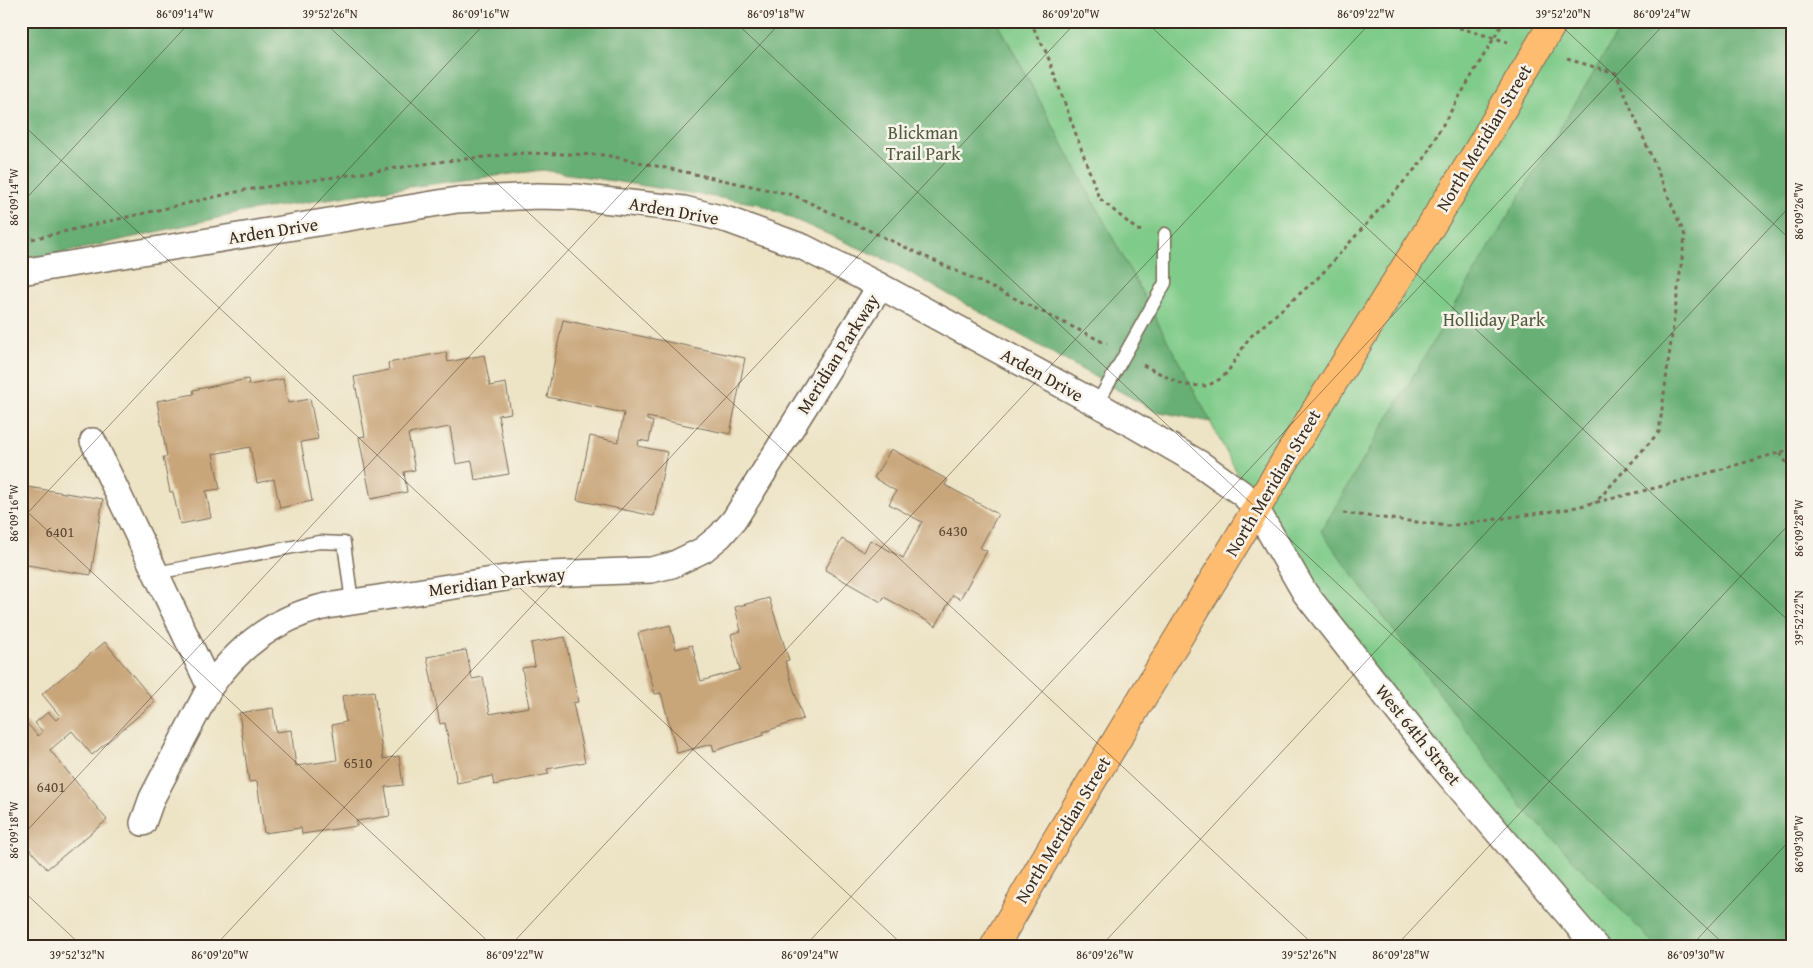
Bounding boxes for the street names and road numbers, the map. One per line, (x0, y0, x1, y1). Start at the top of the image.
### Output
street label: North Meridian Street (1429, 59, 1539, 216)
street label: Arden Drive (627, 189, 721, 232)
street label: Arden Drive (226, 210, 320, 251)
street label: Meridian Parkway (790, 288, 886, 419)
street label: Arden Drive (996, 341, 1088, 408)
street label: North Meridian Street (1218, 404, 1328, 561)
street label: Meridian Parkway (427, 560, 567, 603)
street label: West 64th Street (1369, 678, 1468, 792)
street label: North Meridian Street (1008, 751, 1118, 908)

